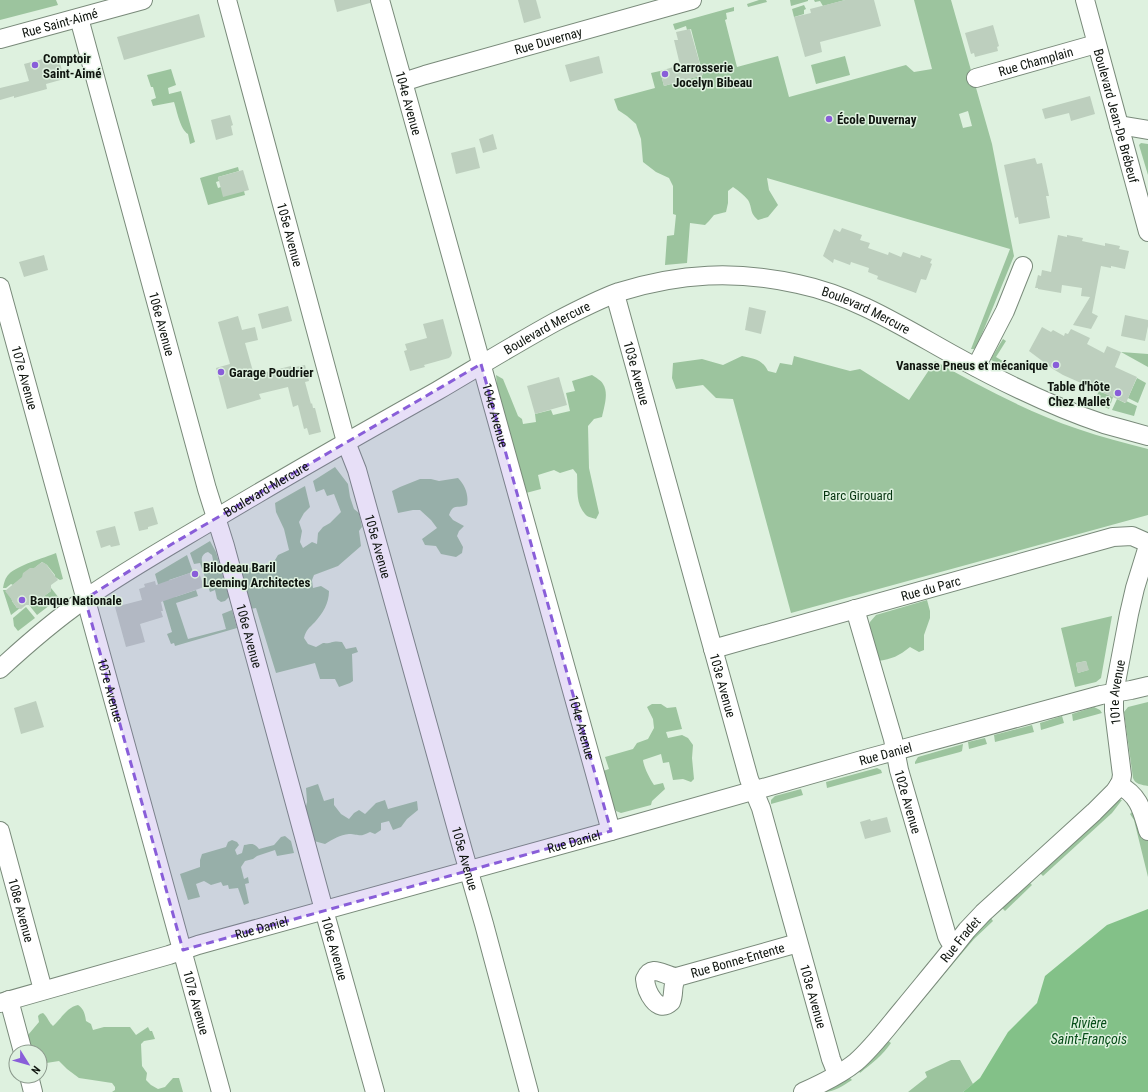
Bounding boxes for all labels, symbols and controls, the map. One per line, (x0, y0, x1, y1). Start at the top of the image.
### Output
street label: Rue Saint-Aimé (20, 5, 99, 40)
street label: Rue Duvernay (513, 24, 584, 57)
street label: Rue Champlain (997, 43, 1075, 79)
street label: Boulevard Jean-De Brébeuf (1091, 47, 1142, 185)
place label: Comptoir Saint-Aimé (43, 51, 101, 81)
marker: Comptoir Saint-Aimé (30, 60, 40, 70)
place label: Carrosserie Jocelyn Bibeau (673, 60, 752, 90)
street label: 104e Avenue (393, 69, 425, 137)
marker: Carrosserie Jocelyn Bibeau (660, 69, 670, 79)
place label: École Duvernay (837, 112, 917, 127)
marker: École Duvernay (824, 114, 834, 124)
street label: 105e Avenue (274, 201, 306, 268)
street label: Boulevard Mercure (820, 283, 913, 337)
street label: 106e Avenue (146, 290, 178, 358)
street label: Boulevard Mercure (501, 298, 592, 357)
street label: 103e Avenue (621, 339, 653, 407)
street label: 107e Avenue (9, 344, 41, 411)
place label: Vanasse Pneus et mécanique (896, 358, 1048, 373)
marker: Vanasse Pneus et mécanique (1051, 360, 1061, 370)
place label: Garage Poudrier (229, 365, 314, 380)
marker: Garage Poudrier (216, 367, 226, 377)
place label: Table d'hôte Chez Mallet (1047, 379, 1110, 409)
street label: 104e Avenue (480, 382, 512, 449)
marker: Table d'hôte Chez Mallet (1113, 388, 1123, 398)
street label: Boulevard Mercure (221, 458, 311, 520)
park label: Parc Girouard (823, 488, 893, 503)
street label: 105e Avenue (362, 513, 394, 580)
place label: Bilodeau Baril Leeming Architectes (203, 560, 311, 590)
marker: Bilodeau Baril Leeming Architectes (190, 569, 200, 579)
street label: Rue du Parc (899, 573, 962, 604)
place label: Banque Nationale (30, 593, 122, 608)
marker: Banque Nationale (17, 595, 27, 605)
street label: 106e Avenue (234, 602, 265, 670)
street label: 103e Avenue (707, 652, 739, 719)
street label: 107e Avenue (95, 656, 127, 724)
street label: 101e Avenue (1106, 658, 1128, 726)
street label: 104e Avenue (566, 694, 598, 761)
street label: Rue Daniel (857, 739, 914, 768)
street label: 102e Avenue (892, 768, 925, 835)
street label: 105e Avenue (449, 825, 481, 892)
street label: Rue Daniel (545, 827, 602, 856)
street label: 108e Avenue (6, 876, 37, 944)
street label: Rue Daniel (233, 913, 289, 942)
street label: Rue Fradet (937, 913, 983, 965)
street label: 106e Avenue (319, 915, 351, 982)
street label: Rue Bonne-Entente (689, 940, 786, 980)
street label: 103e Avenue (797, 963, 830, 1030)
street label: 107e Avenue (180, 969, 212, 1036)
water label: Rivière Saint-François (1051, 1015, 1127, 1047)
north arrow (8, 1044, 48, 1084)
text: N (28, 1063, 43, 1077)

